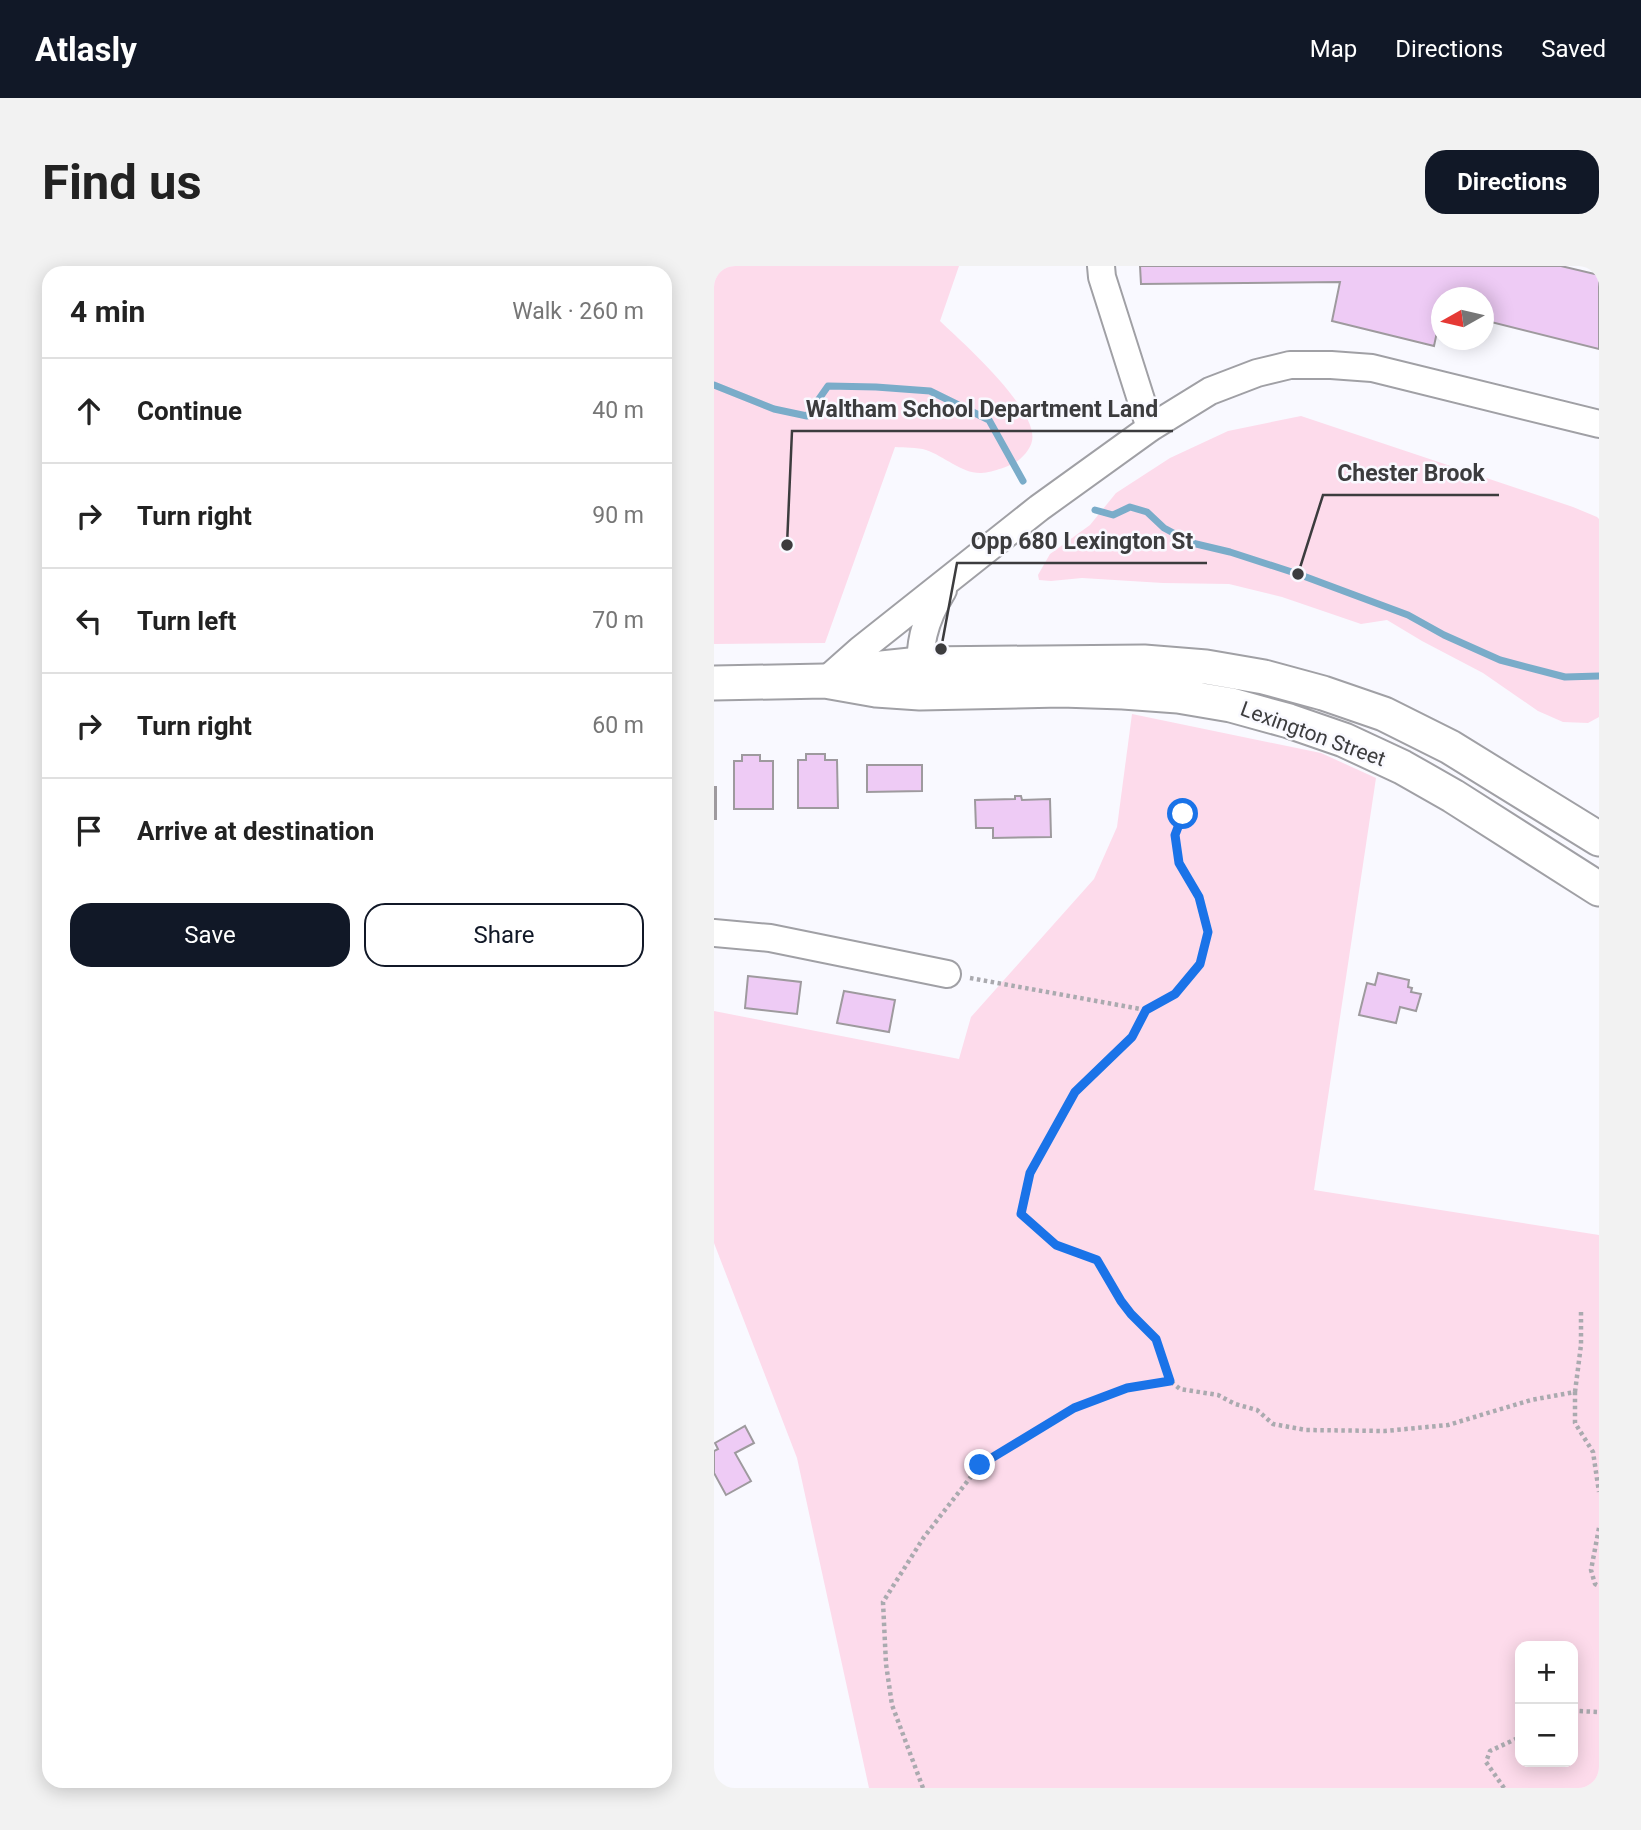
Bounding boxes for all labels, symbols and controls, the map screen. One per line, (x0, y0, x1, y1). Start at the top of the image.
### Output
text: Atlasly (35, 30, 137, 69)
text: Map (1310, 35, 1357, 63)
text: Directions (1395, 35, 1503, 63)
text: Saved (1541, 35, 1606, 63)
button: Directions (1425, 150, 1599, 214)
text: Find us (42, 154, 202, 211)
north arrow (1431, 287, 1494, 350)
text: 4 min (70, 294, 145, 329)
text: Walk · 260 m (512, 298, 644, 325)
callout: Waltham School Department Land (792, 387, 1173, 431)
icon: ahead (70, 392, 108, 430)
text: Continue (137, 396, 242, 426)
text: Waltham School Department Land (806, 396, 1158, 423)
text: 40 m (592, 397, 644, 424)
callout: Chester Brook (1323, 451, 1499, 495)
text: Chester Brook (1337, 460, 1485, 487)
icon: right (70, 497, 108, 535)
text: Turn right (137, 501, 252, 531)
text: 90 m (592, 502, 644, 529)
callout: Opp 680 Lexington St (957, 519, 1207, 563)
text: Opp 680 Lexington St (971, 528, 1193, 555)
icon: left (70, 602, 108, 640)
text: Turn left (137, 606, 236, 636)
text: 70 m (592, 607, 644, 634)
street label: Lexington Street (1237, 697, 1389, 771)
icon: right (70, 707, 108, 745)
text: Turn right (137, 711, 252, 741)
text: 60 m (592, 712, 644, 739)
route start (1167, 798, 1198, 829)
icon: arrive (70, 812, 108, 850)
text: Arrive at destination (137, 816, 374, 846)
button: Save (70, 903, 350, 967)
button: Share (364, 903, 644, 967)
route end (964, 1449, 995, 1480)
map controls (1515, 1641, 1578, 1767)
button: + (1515, 1641, 1578, 1704)
button: − (1515, 1704, 1578, 1767)

